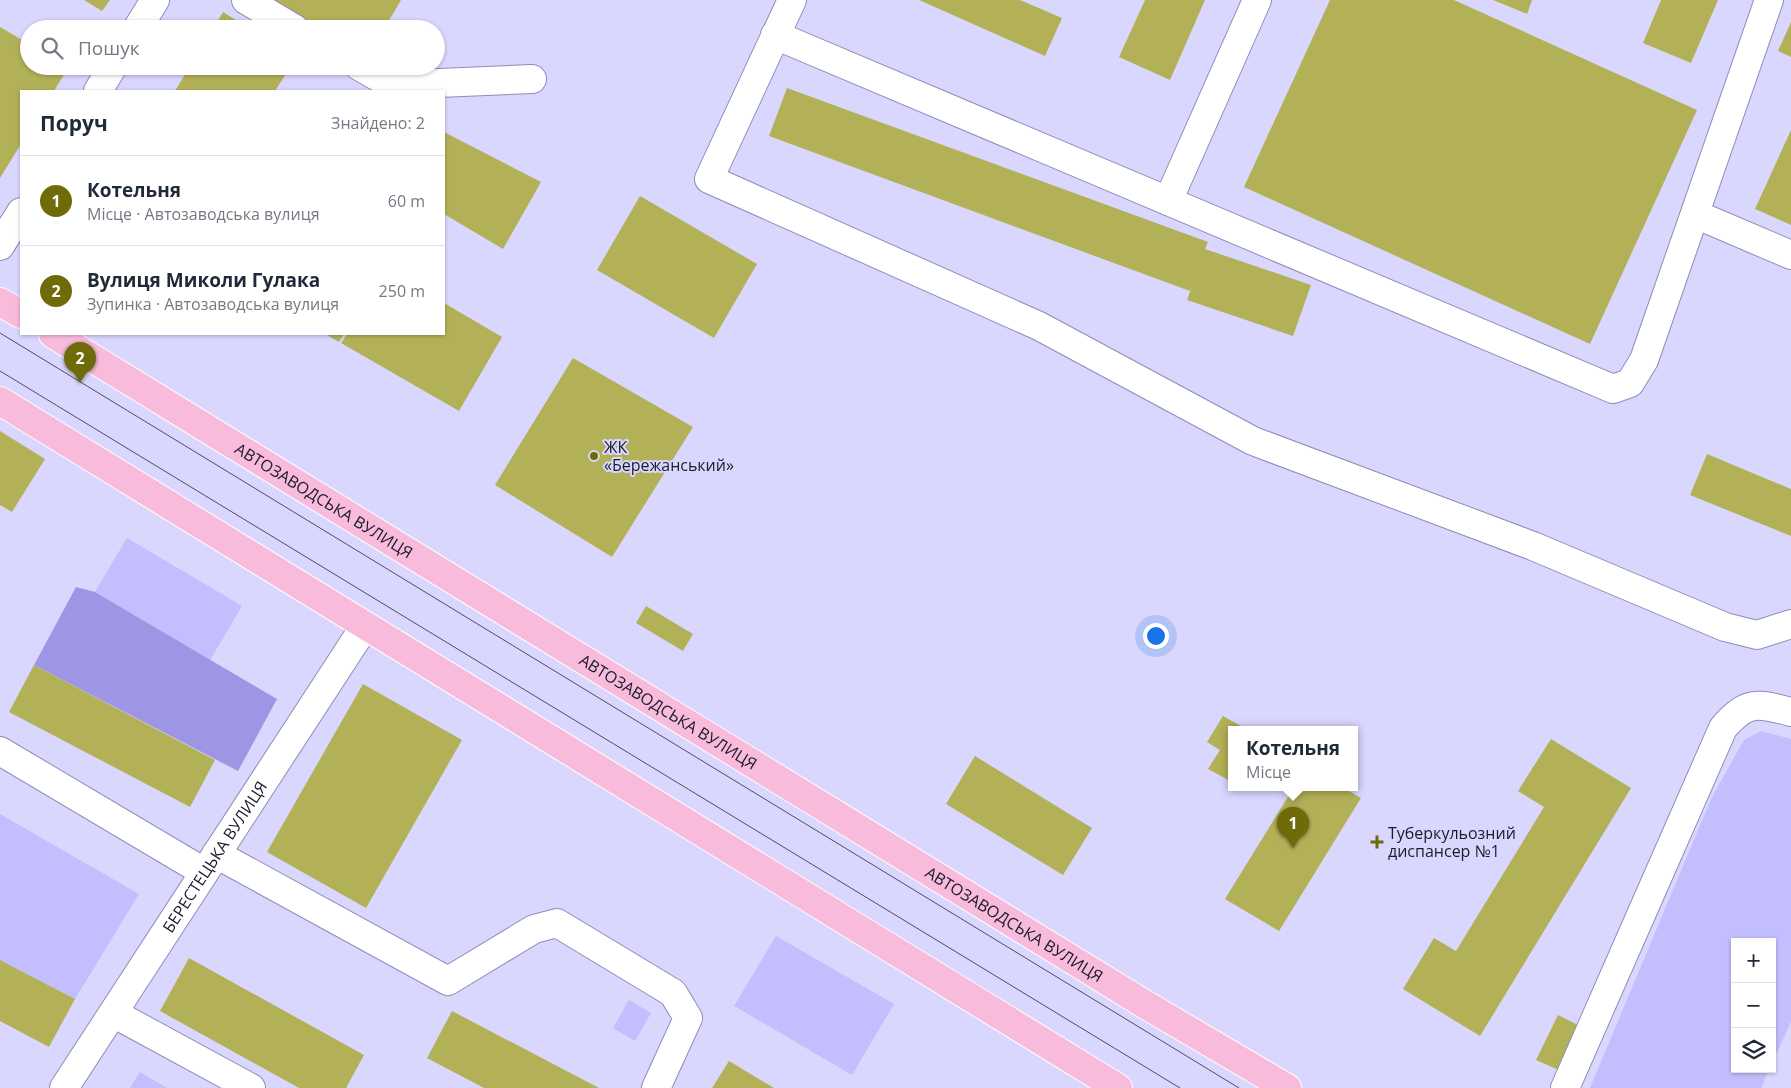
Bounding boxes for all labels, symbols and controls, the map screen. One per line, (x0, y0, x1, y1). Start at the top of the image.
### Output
search box (20, 20, 445, 75)
icon: search (38, 34, 66, 62)
text: Пошук (78, 35, 140, 61)
text: Поруч (40, 109, 108, 137)
text: Знайдено: 2 (331, 112, 425, 134)
text: Котельня (87, 177, 181, 203)
text: 1 (51, 190, 61, 212)
text: 60 m (388, 190, 425, 212)
text: Місце · Автозаводська вулиця (87, 203, 320, 225)
text: Вулиця Миколи Гулака (87, 267, 320, 293)
text: 2 (51, 280, 61, 302)
text: 250 m (379, 280, 425, 302)
text: Зупинка · Автозаводська вулиця (87, 293, 339, 315)
pin: 2 (64, 342, 96, 383)
place label: ЖК «Бережанський» (604, 436, 734, 476)
street label: АВТОЗАВОДСЬКА ВУЛИЦЯ (231, 437, 417, 563)
marker: ЖК «Бережанський» (588, 450, 600, 462)
your location (1143, 623, 1169, 649)
street label: АВТОЗАВОДСЬКА ВУЛИЦЯ (575, 649, 761, 775)
popup (1228, 726, 1358, 791)
text: Котельня (1246, 735, 1340, 761)
text: Місце (1246, 761, 1291, 783)
street label: БЕРЕСТЕЦЬКА ВУЛИЦЯ (157, 777, 272, 937)
pin: 1 (1277, 807, 1309, 848)
place label: Туберкульозний диспансер №1 (1388, 822, 1516, 862)
marker: Туберкульозний диспансер №1 (1370, 835, 1384, 849)
street label: АВТОЗАВОДСЬКА ВУЛИЦЯ (921, 861, 1107, 987)
map controls (1731, 938, 1776, 1073)
button: + (1731, 938, 1776, 983)
button: − (1731, 983, 1776, 1028)
button: layers (1731, 1028, 1776, 1073)

